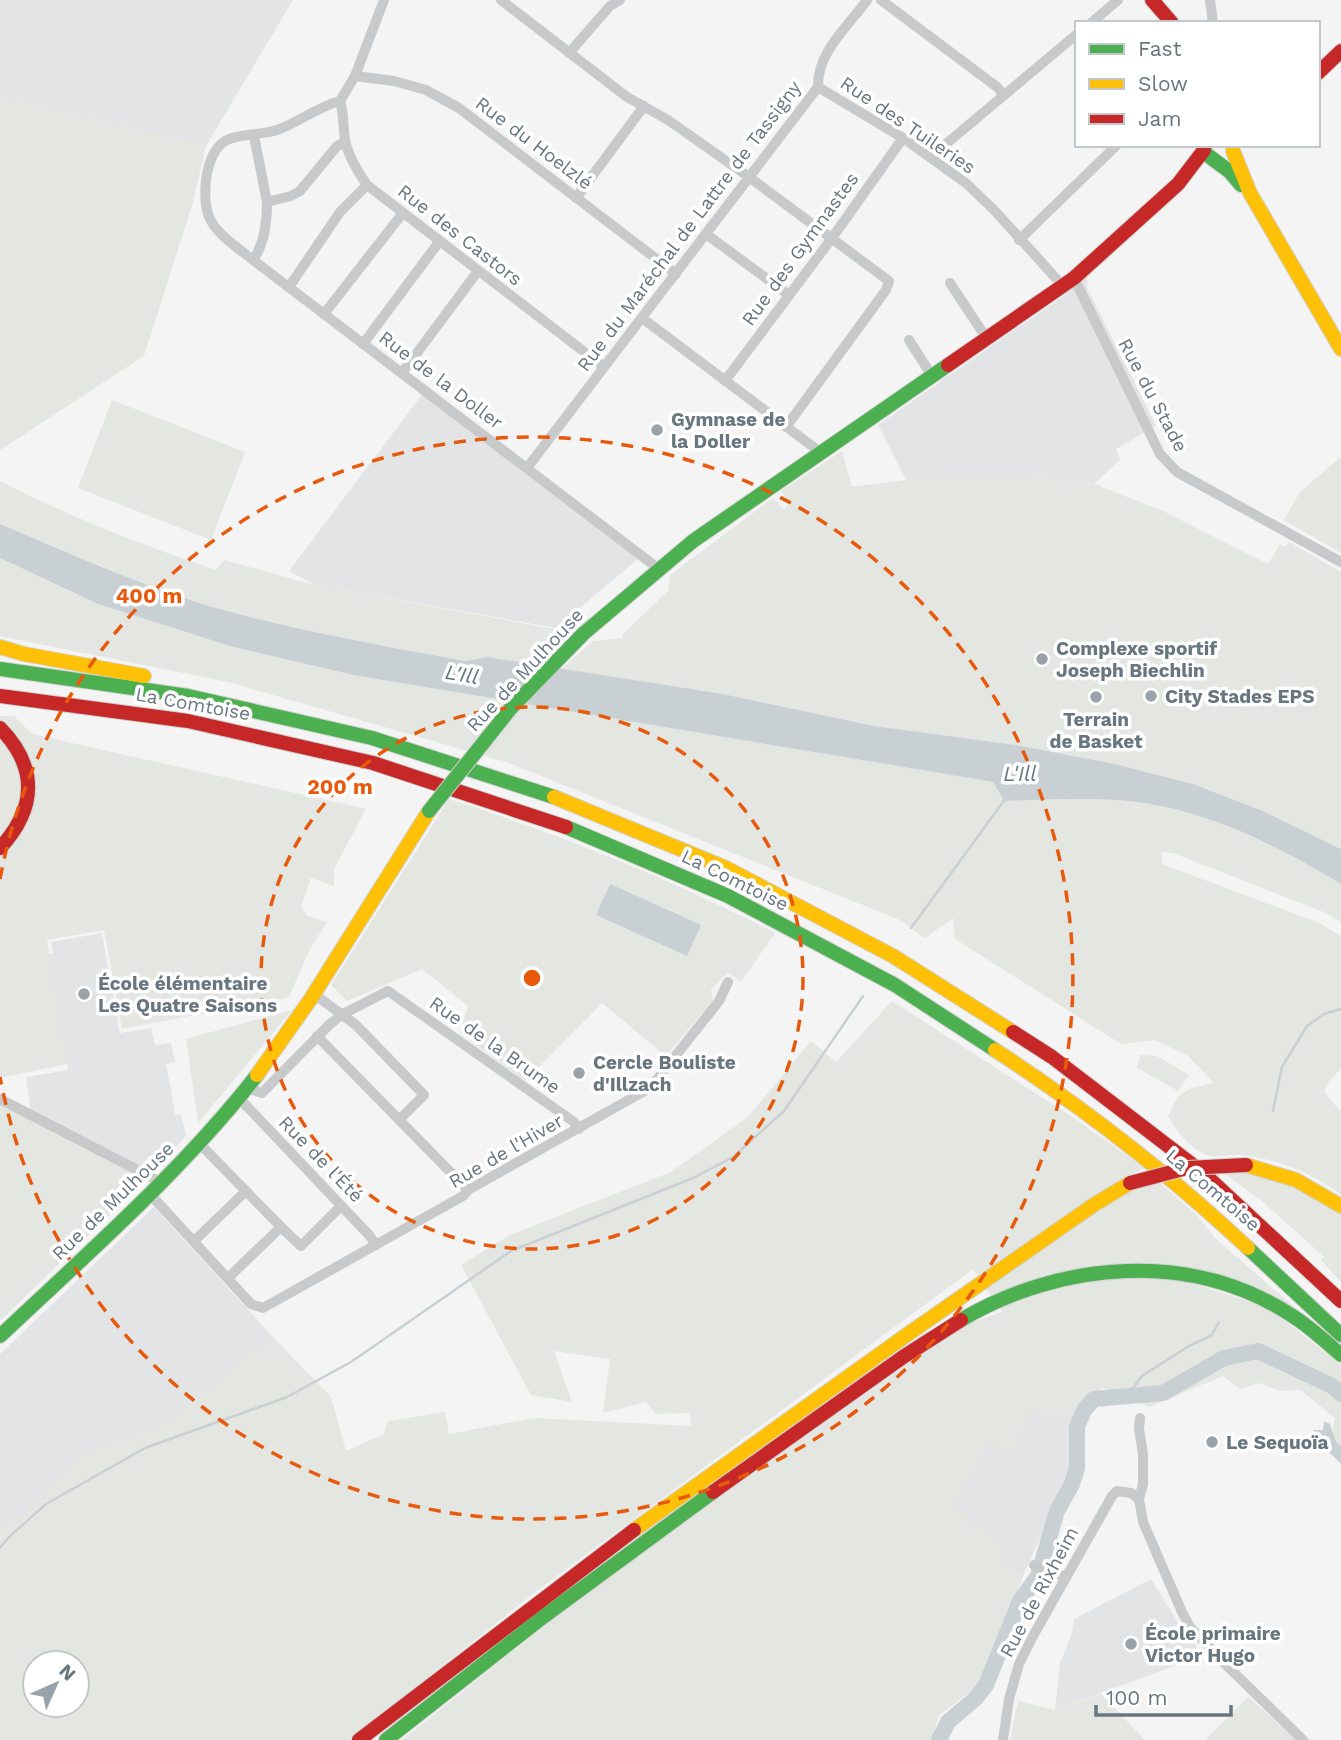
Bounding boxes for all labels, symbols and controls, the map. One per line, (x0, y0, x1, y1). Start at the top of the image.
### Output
legend (1075, 21, 1320, 147)
text: Fast (1138, 36, 1182, 61)
street label: Rue des Tuileries (836, 71, 980, 179)
text: Slow (1138, 71, 1188, 96)
street label: Rue du Maréchal de Lattre de Tassigny (572, 76, 806, 376)
street label: Rue du Hoelzlé (471, 92, 597, 194)
text: Jam (1138, 106, 1181, 131)
street label: Rue des Gymnastes (737, 168, 863, 330)
street label: Rue des Castors (393, 179, 527, 291)
street label: Rue de la Doller (375, 326, 508, 434)
street label: Rue du Stade (1113, 334, 1193, 456)
place label: Gymnase de la Doller (671, 408, 785, 453)
marker: Gymnase de la Doller (649, 422, 665, 438)
text: 400 m (116, 583, 182, 608)
street label: Rue de Mulhouse (462, 603, 588, 737)
place label: Complexe sportif Joseph Biechlin (1056, 637, 1217, 682)
marker: Complexe sportif Joseph Biechlin (1034, 651, 1050, 667)
water label: L'Ill (443, 659, 481, 689)
street label: La Comtoise (134, 683, 252, 725)
place label: City Stades EPS (1165, 685, 1315, 708)
marker: City Stades EPS (1143, 688, 1159, 704)
marker: Terrain de Basket (1088, 689, 1104, 705)
place label: Terrain de Basket (1050, 708, 1143, 753)
water label: L'Ill (1003, 761, 1037, 786)
text: 200 m (307, 774, 373, 799)
street label: La Comtoise (678, 844, 792, 916)
centre of rings (520, 966, 544, 990)
place label: École élémentaire Les Quatre Saisons (98, 972, 277, 1017)
marker: École élémentaire Les Quatre Saisons (76, 986, 92, 1002)
street label: Rue de la Brume (425, 991, 565, 1099)
place label: Cercle Bouliste d'Illzach (593, 1051, 736, 1096)
marker: Cercle Bouliste d'Illzach (571, 1065, 587, 1081)
street label: Rue de l'Hiver (445, 1109, 568, 1193)
street label: Rue de l'Été (274, 1111, 368, 1207)
street label: Rue de Mulhouse (47, 1137, 179, 1265)
street label: La Comtoise (1161, 1144, 1265, 1236)
place label: Le Sequoïa (1226, 1431, 1329, 1454)
marker: Le Sequoïa (1204, 1434, 1220, 1450)
street label: Rue de Rixheim (995, 1523, 1083, 1661)
place label: École primaire Victor Hugo (1145, 1622, 1281, 1667)
marker: École primaire Victor Hugo (1123, 1636, 1139, 1652)
north arrow (21, 1649, 91, 1719)
text: N (55, 1659, 81, 1685)
scale bar (1096, 1674, 1231, 1718)
text: 100 m (1106, 1685, 1168, 1710)

